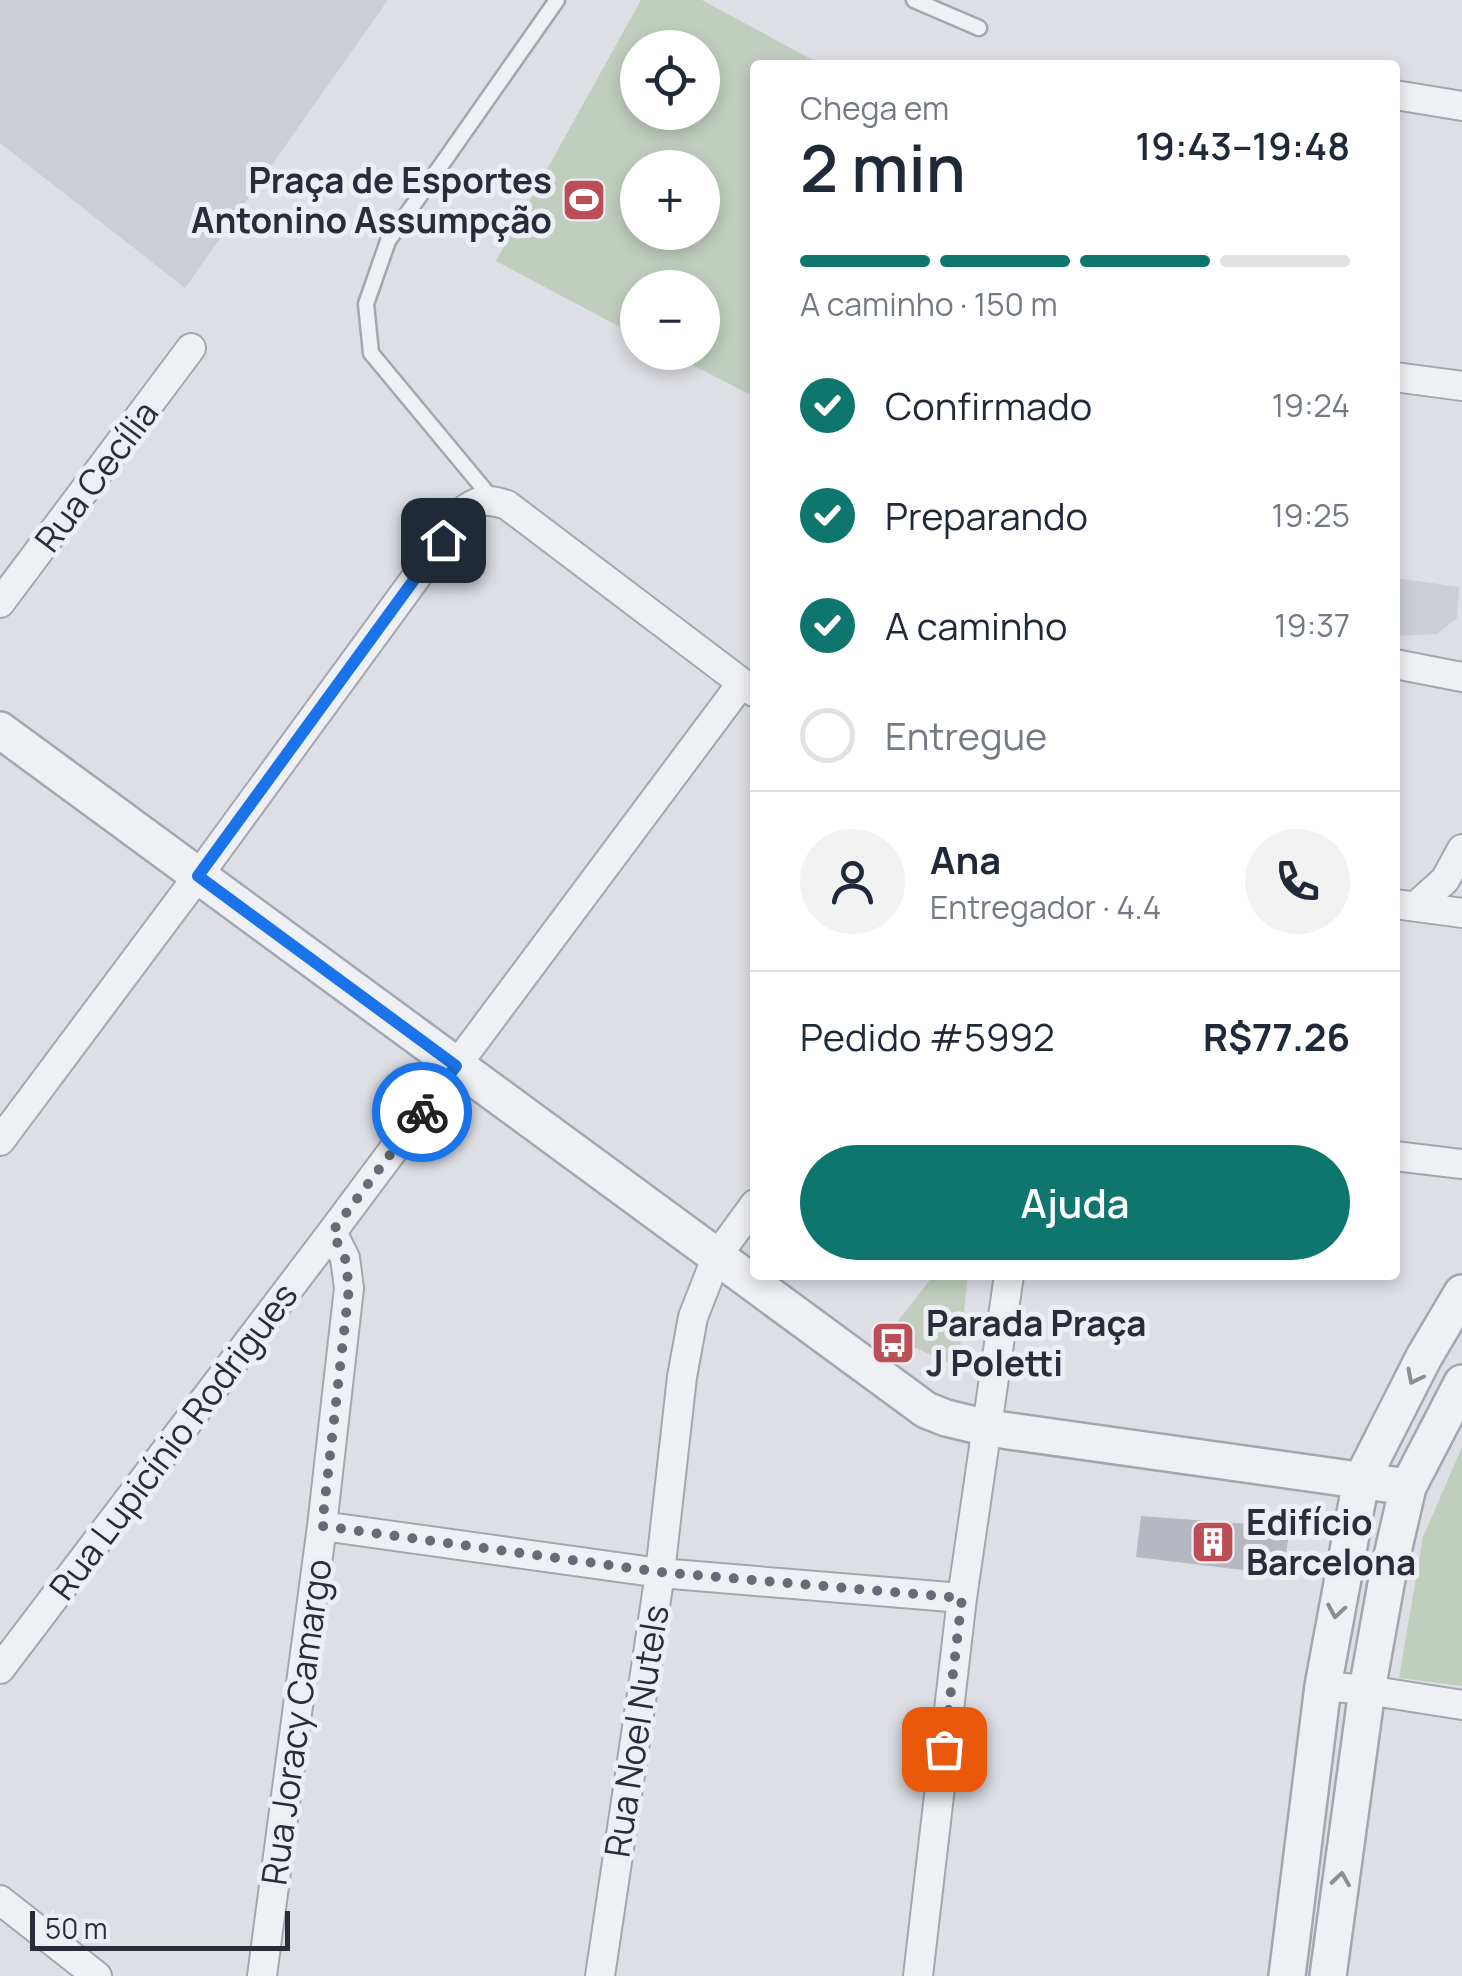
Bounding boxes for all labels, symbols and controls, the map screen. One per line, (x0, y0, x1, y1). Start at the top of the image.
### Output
map controls (620, 30, 720, 370)
button: locate (620, 30, 720, 130)
text: Chega em (800, 86, 949, 130)
text: 19:43–19:48 (1135, 119, 1350, 171)
text: 2 min (800, 123, 966, 212)
button: + (620, 150, 720, 250)
place label: Praça de Esportes Antonino Assumpção (191, 156, 552, 244)
sports icon: Praça de Esportes Antonino Assumpção (561, 177, 607, 223)
button: − (620, 270, 720, 370)
text: A caminho · 150 m (800, 282, 1058, 326)
icon: check (800, 378, 855, 433)
text: Confirmado (885, 379, 1092, 431)
text: 19:24 (1272, 383, 1350, 427)
street label: Rua Cecília (23, 391, 169, 561)
icon: check (800, 488, 855, 543)
text: Preparando (885, 489, 1088, 541)
text: 19:25 (1271, 493, 1350, 537)
pin (401, 498, 486, 583)
icon: home (416, 513, 471, 568)
icon: check (800, 598, 855, 653)
text: A caminho (885, 599, 1067, 651)
text: 19:37 (1274, 603, 1350, 647)
text: Entregue (885, 709, 1047, 761)
button: person (800, 829, 905, 934)
button: phone (1245, 829, 1350, 934)
text: Ana (930, 833, 1001, 885)
text: Entregador · 4.4 (930, 885, 1161, 929)
text: Pedido #5992 (800, 1010, 1055, 1062)
text: R$77.26 (1203, 1010, 1350, 1062)
courier (372, 1062, 472, 1162)
icon: bike (395, 1085, 450, 1140)
button: Ajuda (800, 1145, 1350, 1260)
street label: Rua Lupicínio Rodrigues (38, 1273, 308, 1609)
place label: Parada Praça J Poletti (926, 1299, 1147, 1387)
bus stop icon: Parada Praça J Poletti (870, 1320, 916, 1366)
one-way arrow (1407, 1367, 1426, 1385)
place label: Edifício Barcelona (1246, 1498, 1416, 1586)
building icon: Edifício Barcelona (1190, 1519, 1236, 1565)
street label: Rua Joracy Camargo (249, 1556, 343, 1888)
street label: Rua Noel Nutels (592, 1601, 680, 1861)
one-way arrow (1326, 1603, 1347, 1619)
pin (902, 1707, 987, 1792)
icon: bag (917, 1722, 972, 1777)
one-way arrow (1330, 1871, 1351, 1887)
scale bar (30, 1906, 290, 1950)
text: 50 m (45, 1909, 108, 1947)

